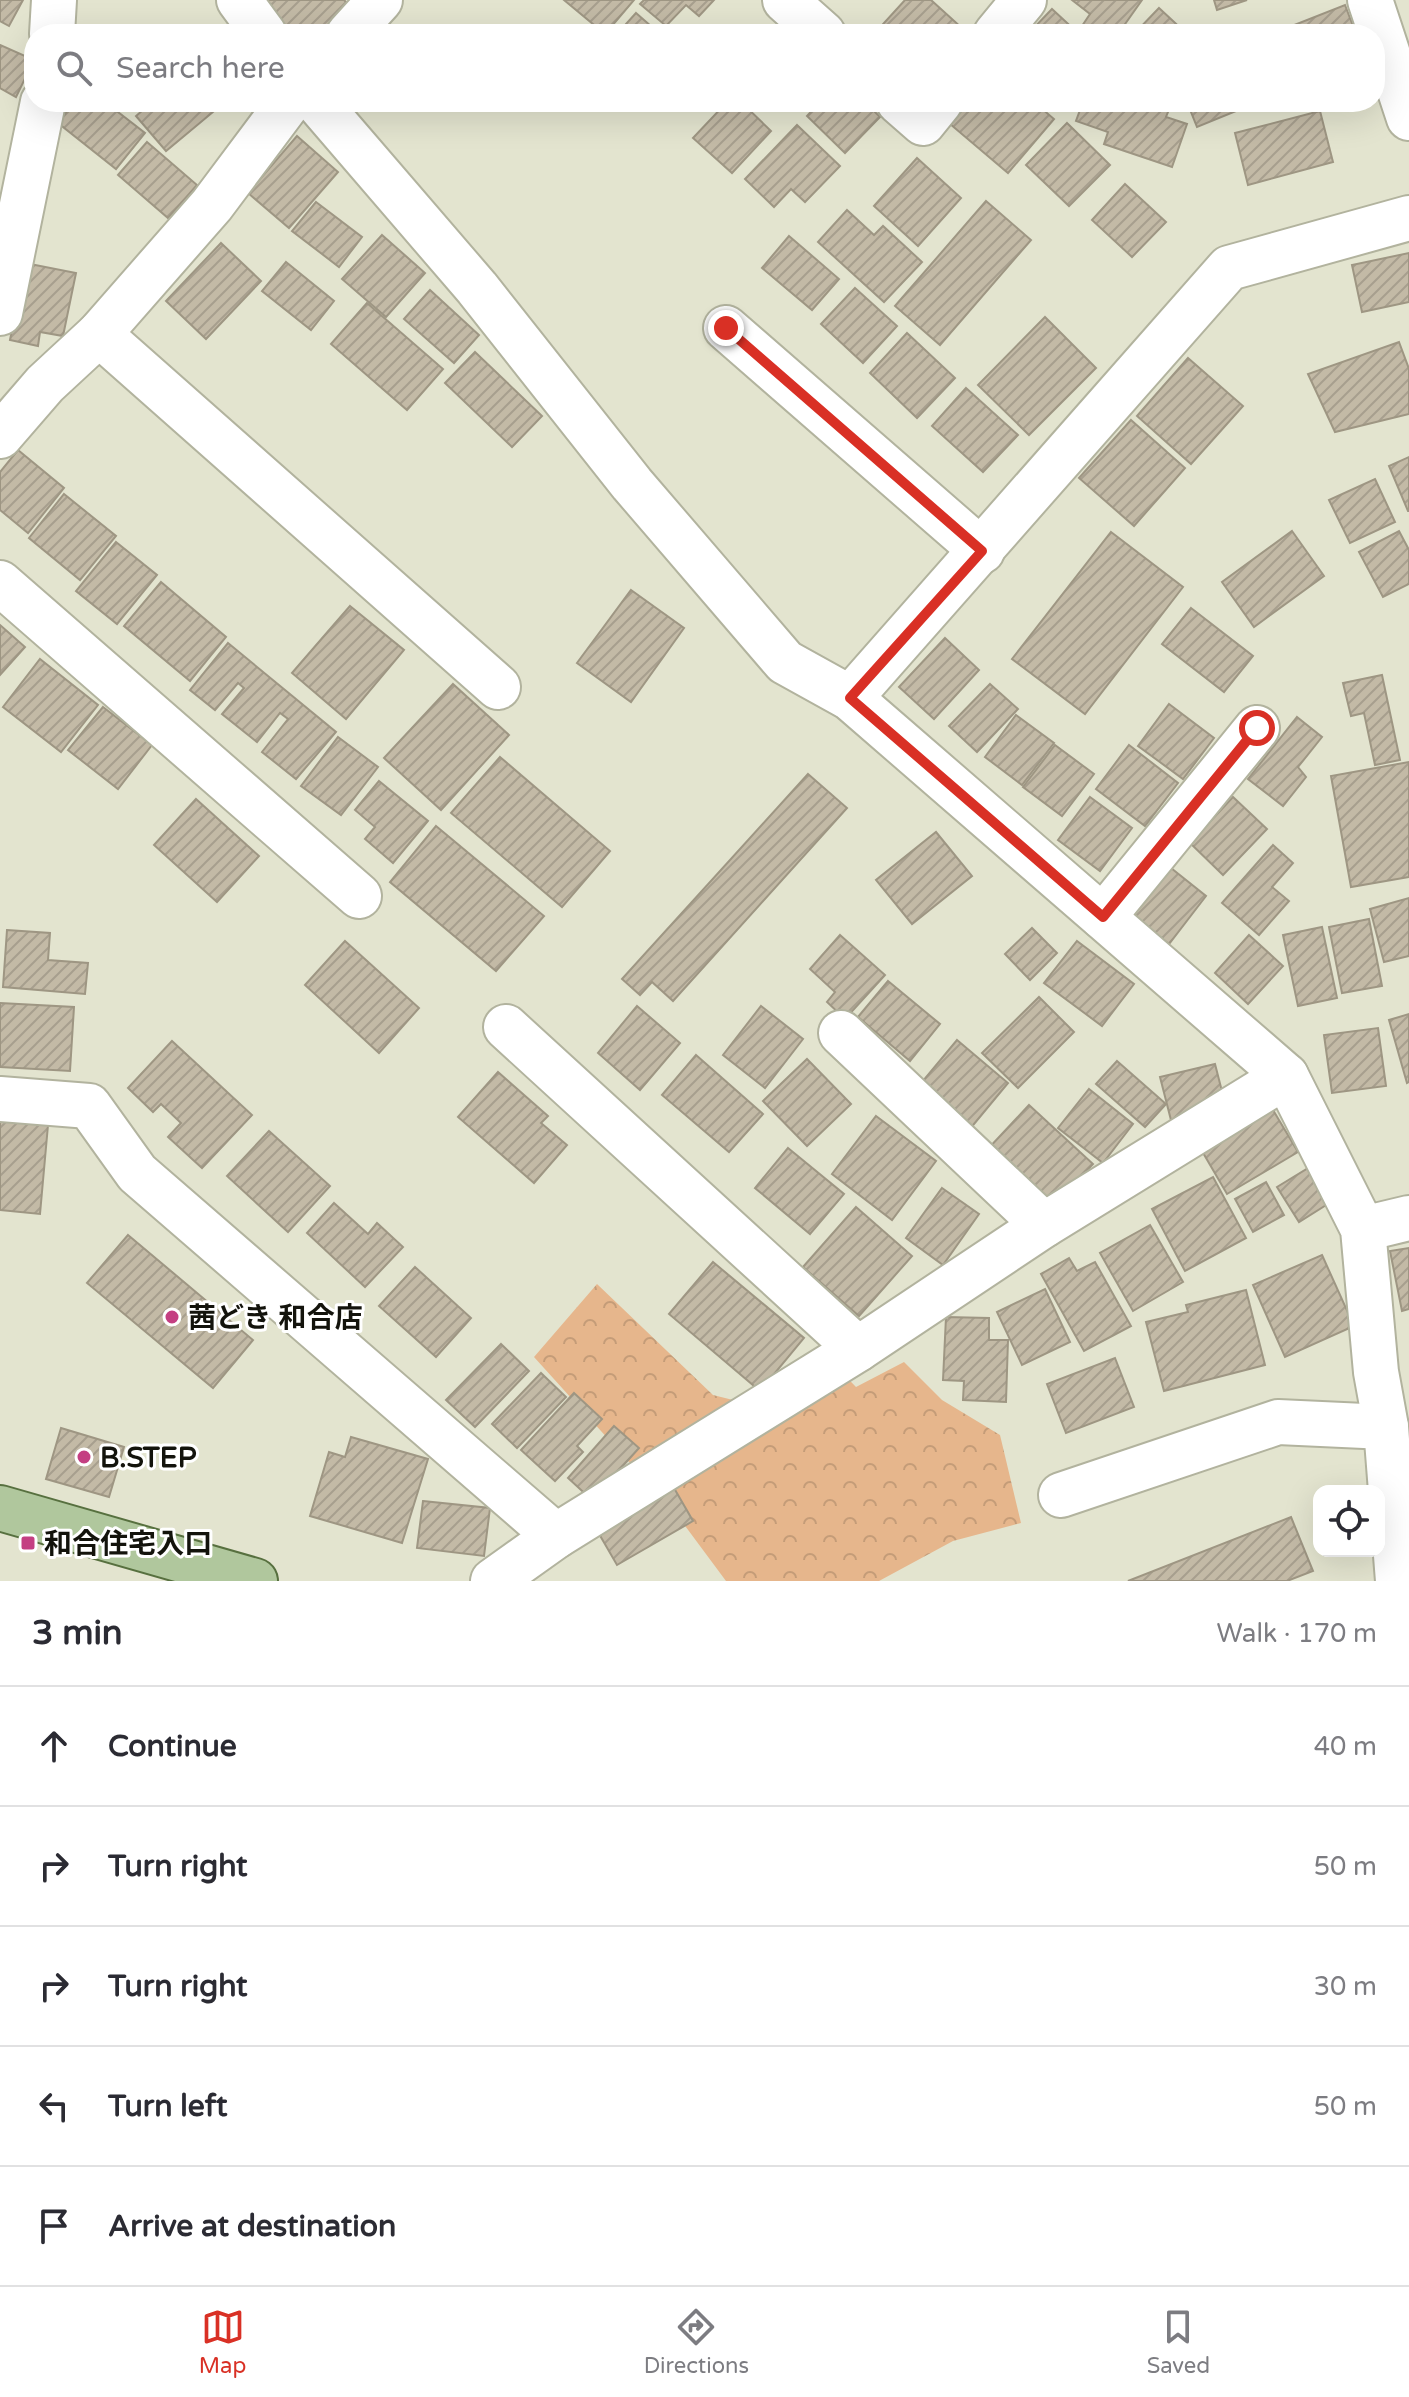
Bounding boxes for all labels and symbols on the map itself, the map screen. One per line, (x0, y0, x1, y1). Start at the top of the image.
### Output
route end (708, 310, 744, 346)
route start (1239, 710, 1275, 746)
place label: 茜どき 和合店 (188, 1301, 362, 1335)
marker: 茜どき 和合店 (163, 1308, 181, 1326)
place label: B.STEP (100, 1441, 197, 1475)
marker: B.STEP (75, 1448, 93, 1466)
place label: 和合住宅入口 (44, 1527, 212, 1561)
marker: 和合住宅入口 (19, 1534, 37, 1552)

